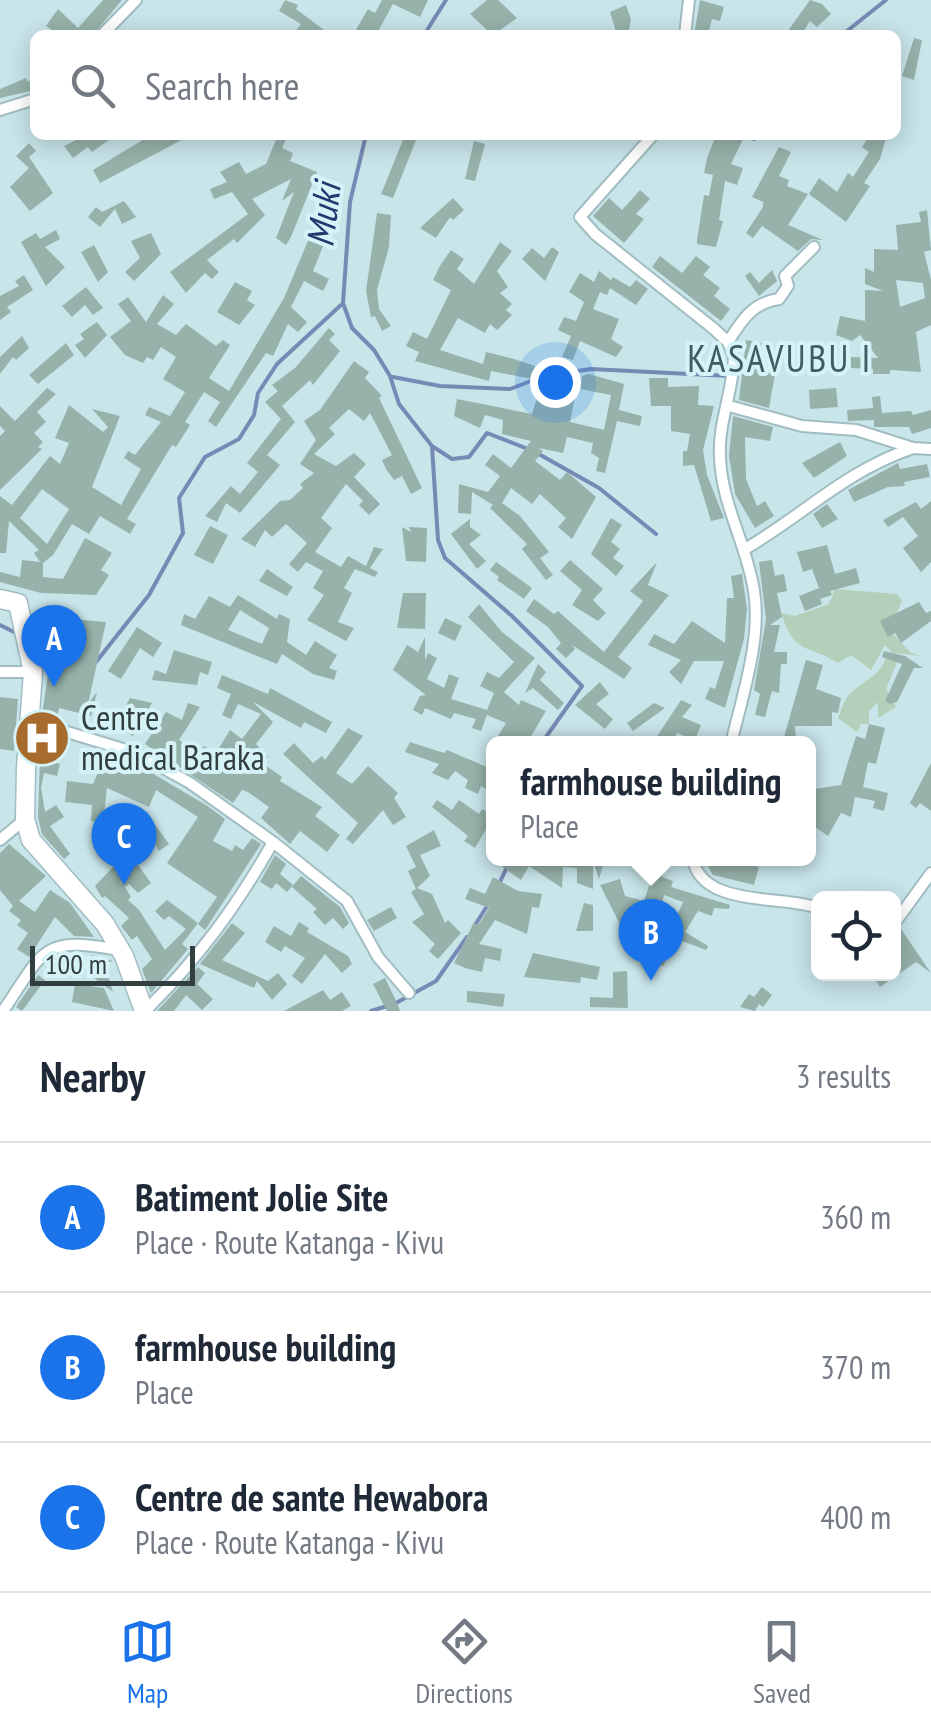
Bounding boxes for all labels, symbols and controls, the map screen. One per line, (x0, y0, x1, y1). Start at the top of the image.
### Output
search box (30, 30, 901, 140)
icon: search (65, 58, 120, 113)
text: Search here (145, 61, 299, 110)
water label: Muki (294, 176, 351, 249)
district label: KASAVUBU I (687, 333, 873, 382)
your location (530, 357, 581, 408)
pin: A (22, 604, 86, 687)
place label: Centre medical Baraka (81, 694, 265, 780)
hospital icon: Centre medical Baraka (12, 708, 72, 768)
popup (486, 736, 816, 866)
text: farmhouse building (520, 756, 782, 805)
pin: C (92, 802, 156, 885)
text: Place (520, 805, 579, 847)
map controls (811, 891, 901, 981)
button: locate (811, 891, 901, 981)
pin: B (618, 898, 684, 981)
scale bar (30, 941, 195, 986)
text: 100 m (45, 945, 107, 982)
text: Nearby (40, 1049, 145, 1104)
text: 3 results (796, 1055, 891, 1097)
text: Batiment Jolie Site (135, 1172, 389, 1221)
text: A (64, 1196, 81, 1238)
text: 360 m (820, 1196, 891, 1238)
text: Place · Route Katanga - Kivu (135, 1221, 444, 1263)
text: farmhouse building (135, 1322, 396, 1371)
text: B (65, 1346, 80, 1388)
text: 370 m (820, 1346, 891, 1388)
text: Place (135, 1371, 194, 1413)
text: Centre de sante Hewabora (135, 1472, 488, 1521)
text: C (65, 1496, 80, 1538)
text: 400 m (820, 1496, 891, 1538)
text: Place · Route Katanga - Kivu (135, 1521, 444, 1563)
tab: Map (120, 1614, 175, 1711)
tab: Directions (415, 1614, 513, 1711)
tab: Saved (753, 1614, 811, 1711)

